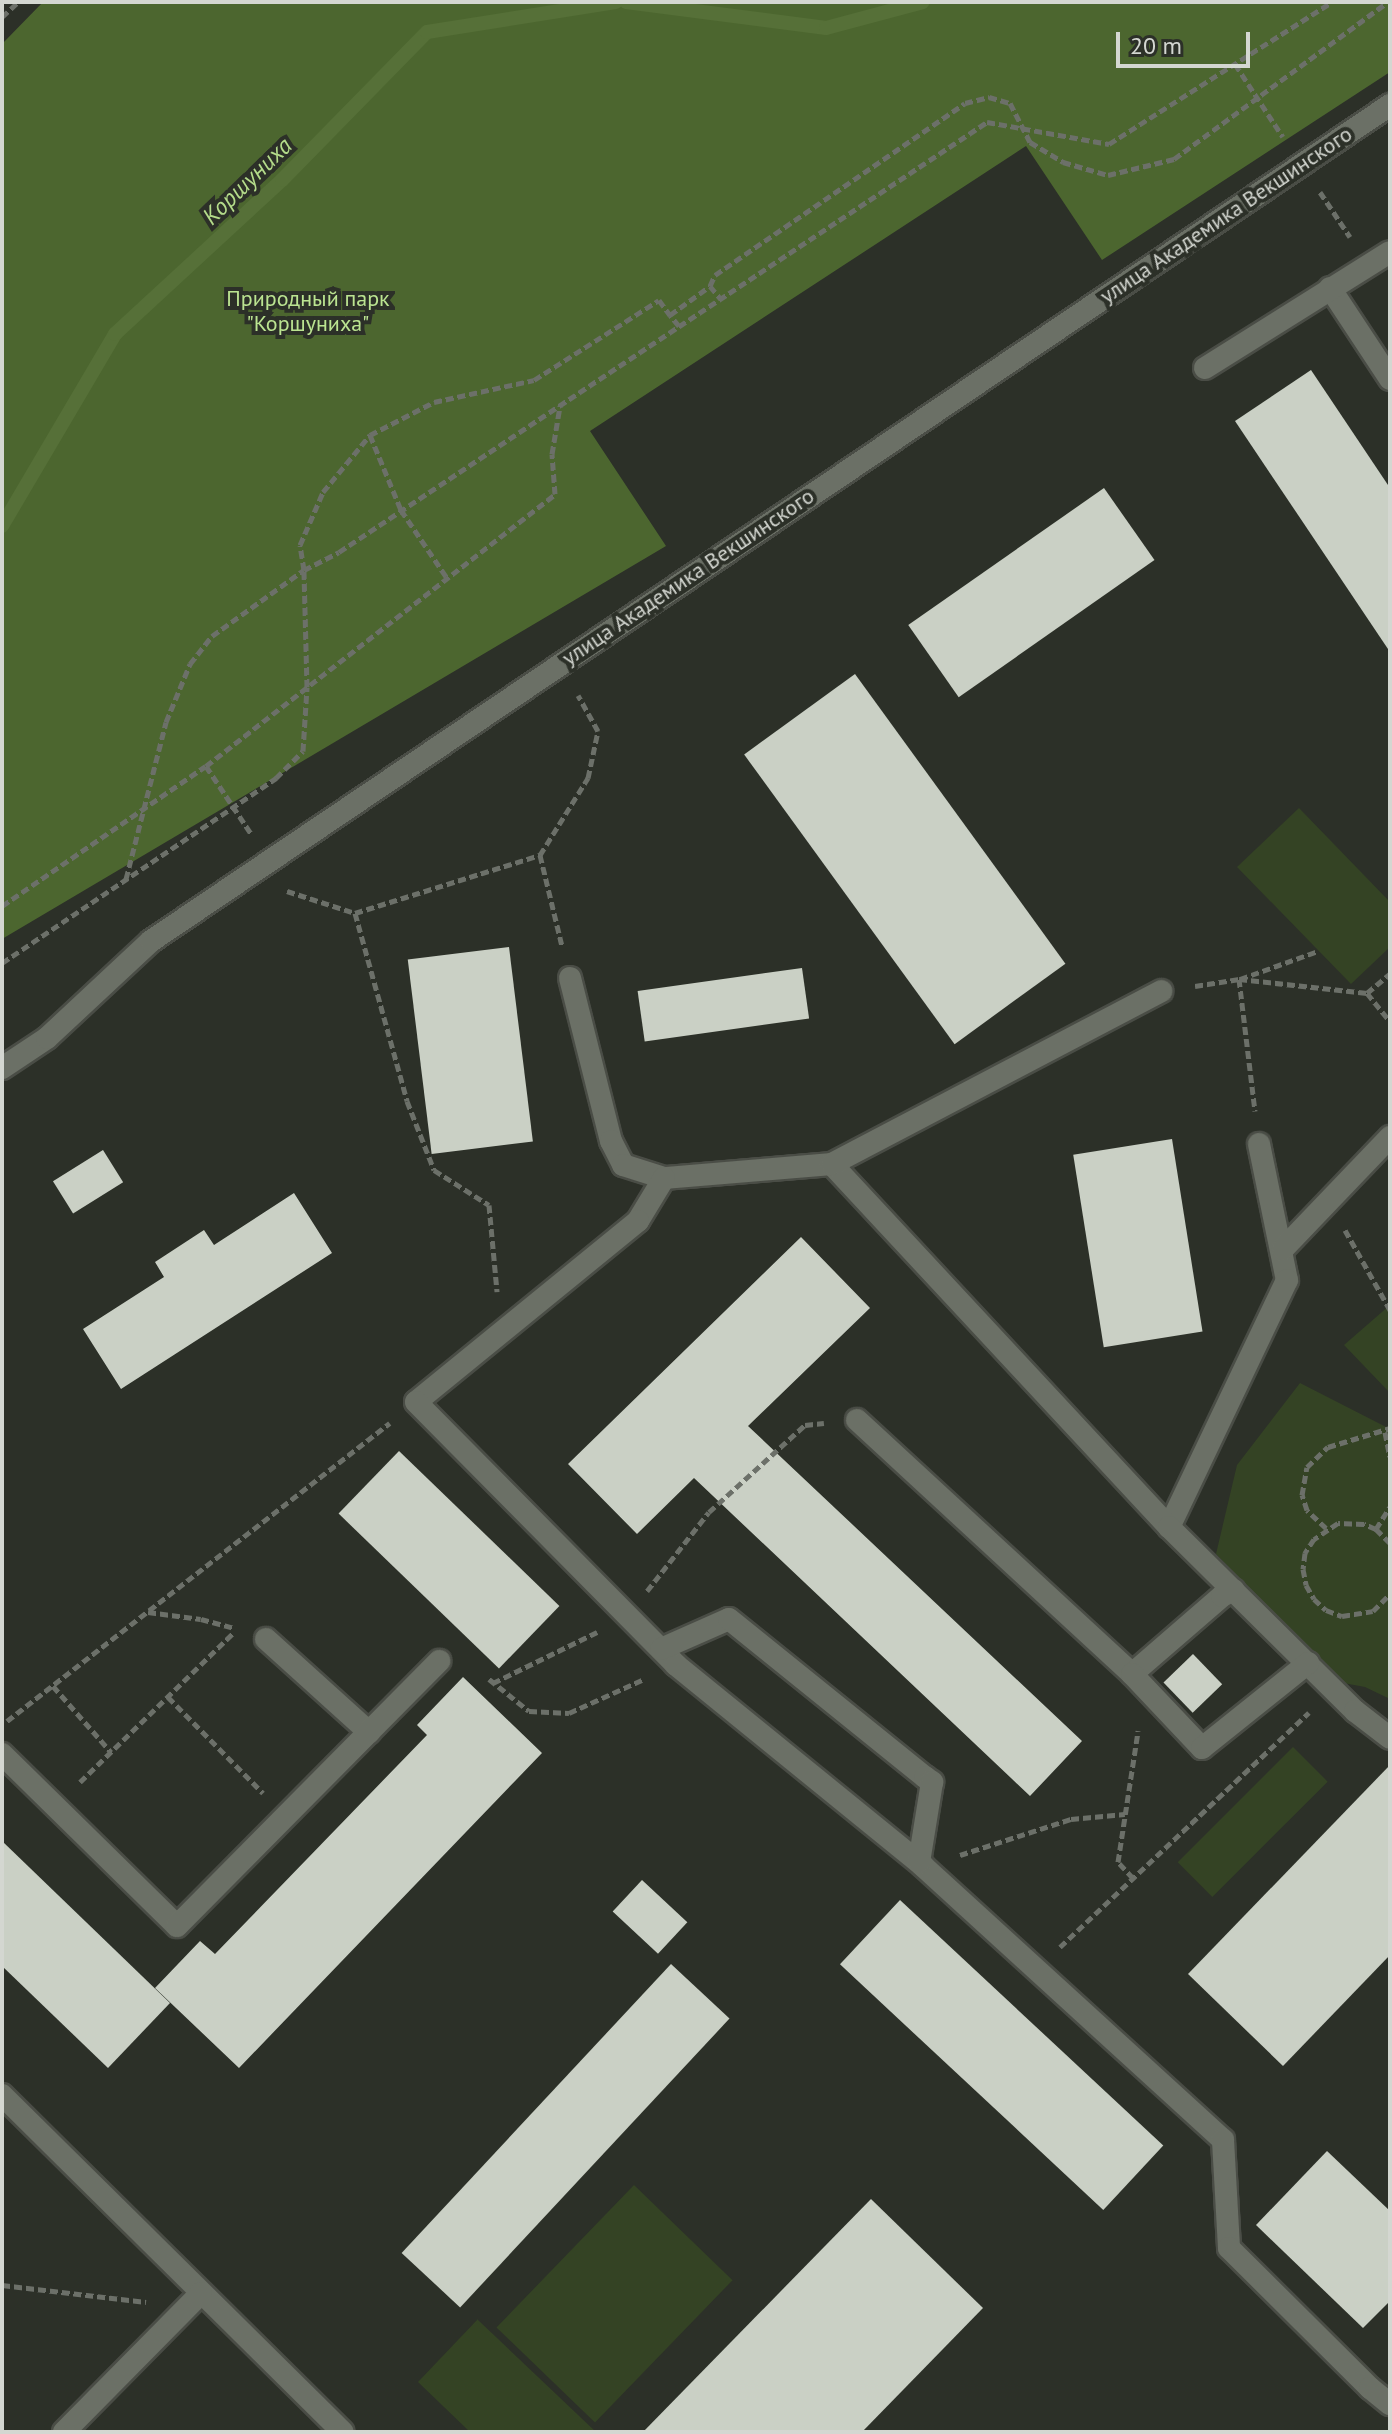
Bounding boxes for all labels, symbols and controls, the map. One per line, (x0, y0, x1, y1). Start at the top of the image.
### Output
scale bar (1120, 16, 1254, 66)
text: 20 m (1130, 30, 1182, 61)
street label: улица Академика Векшинского (1095, 120, 1357, 310)
water label: Коршуниха (196, 131, 298, 231)
park label: Природный парк "Коршуниха" (226, 285, 390, 336)
street label: улица Академика Векшинского (557, 482, 819, 672)

